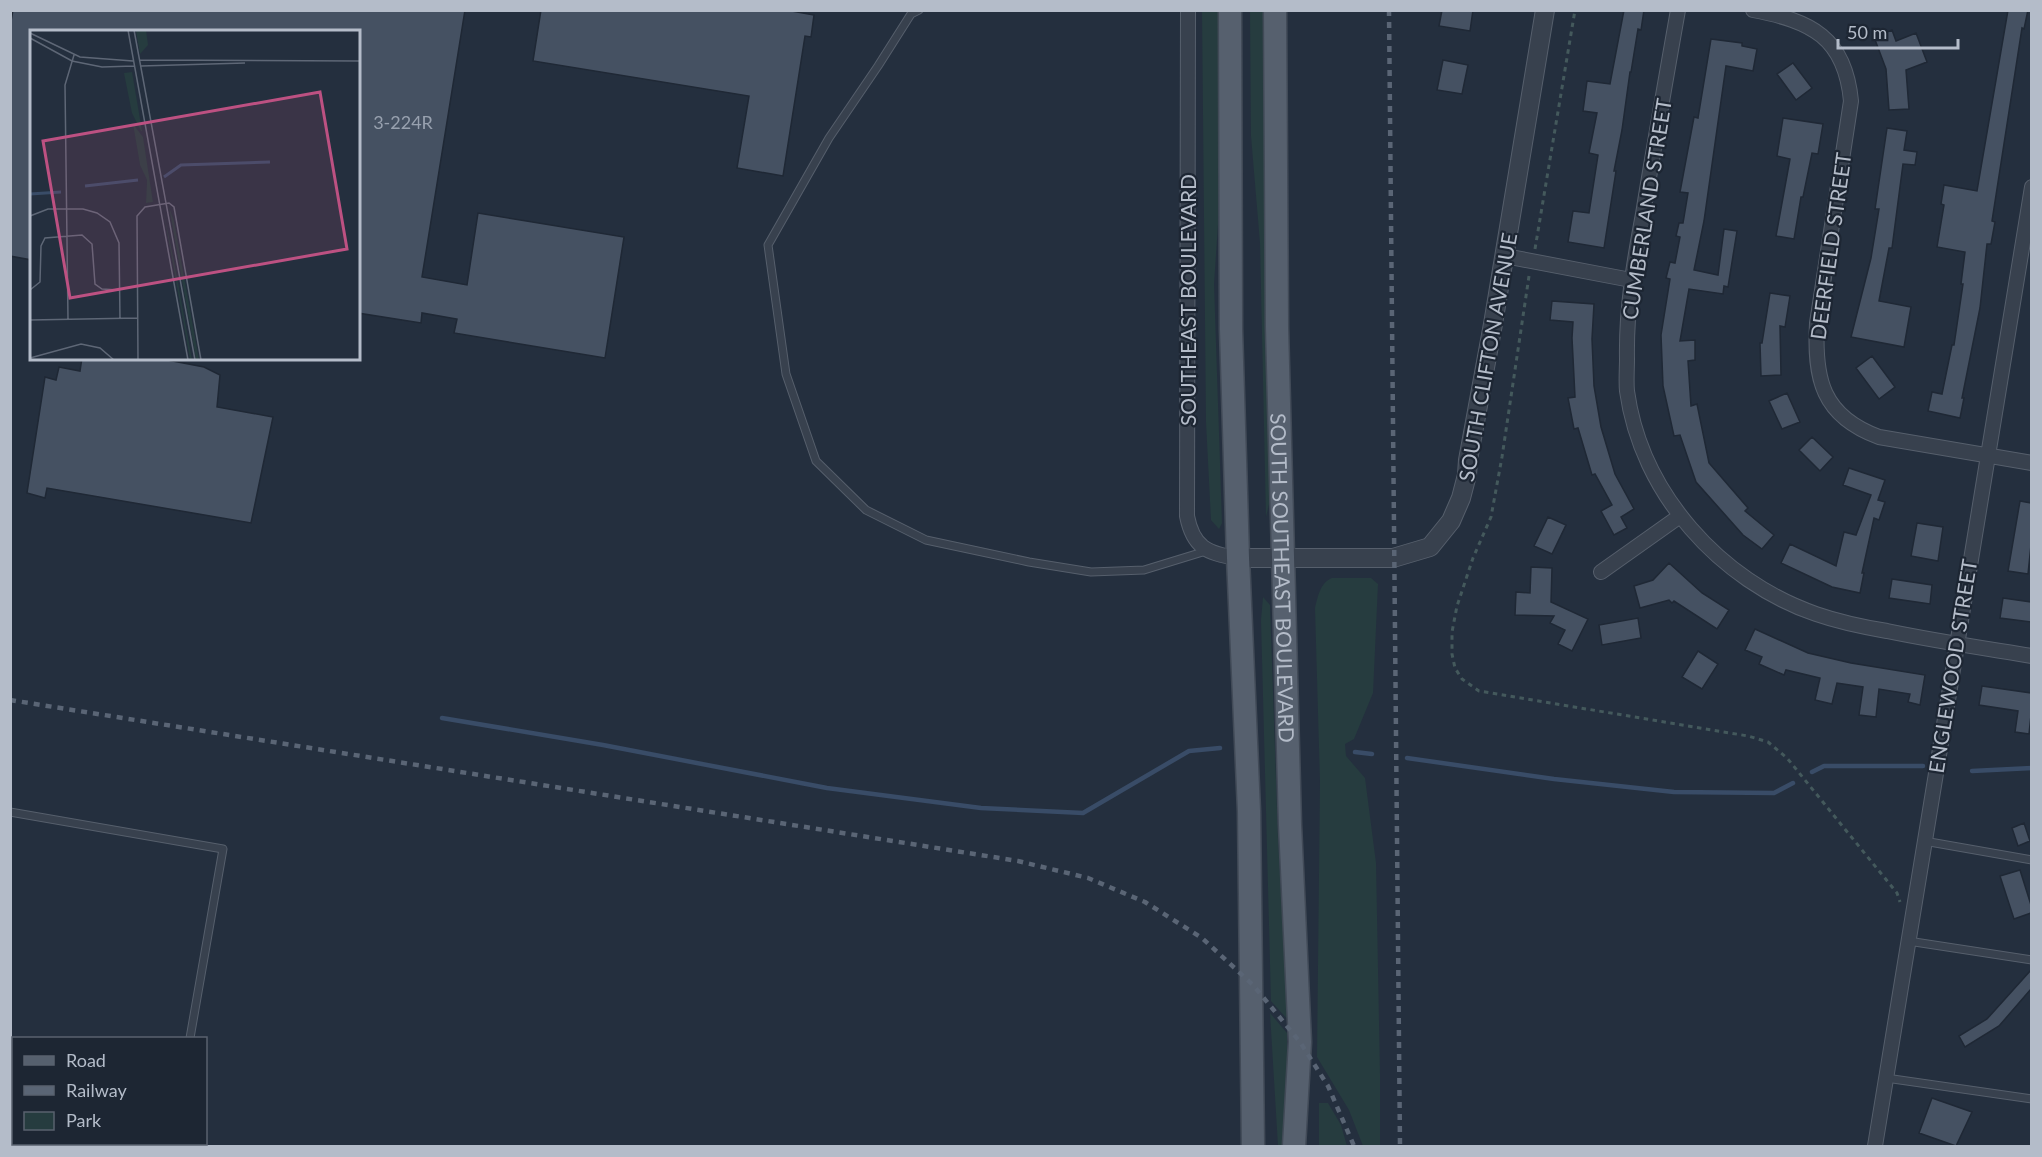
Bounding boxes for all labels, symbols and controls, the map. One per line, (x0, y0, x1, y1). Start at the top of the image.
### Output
scale bar (1838, 12, 1958, 50)
text: 50 m (1847, 21, 1887, 43)
inset map (30, 30, 360, 360)
street label: CUMBERLAND STREET (1616, 96, 1676, 321)
house number: 3-224R (373, 111, 434, 133)
street label: DEERFIELD STREET (1804, 150, 1856, 341)
street label: SOUTHEAST BOULEVARD (1175, 174, 1200, 426)
street label: SOUTH CLIFTON AVENUE (1453, 231, 1521, 483)
street label: SOUTH SOUTHEAST BOULEVARD (1267, 413, 1300, 743)
street label: ENGLEWOOD STREET (1923, 557, 1981, 775)
legend (12, 1037, 207, 1145)
text: Road (66, 1049, 106, 1071)
text: Railway (66, 1079, 127, 1101)
text: Park (66, 1109, 102, 1131)

